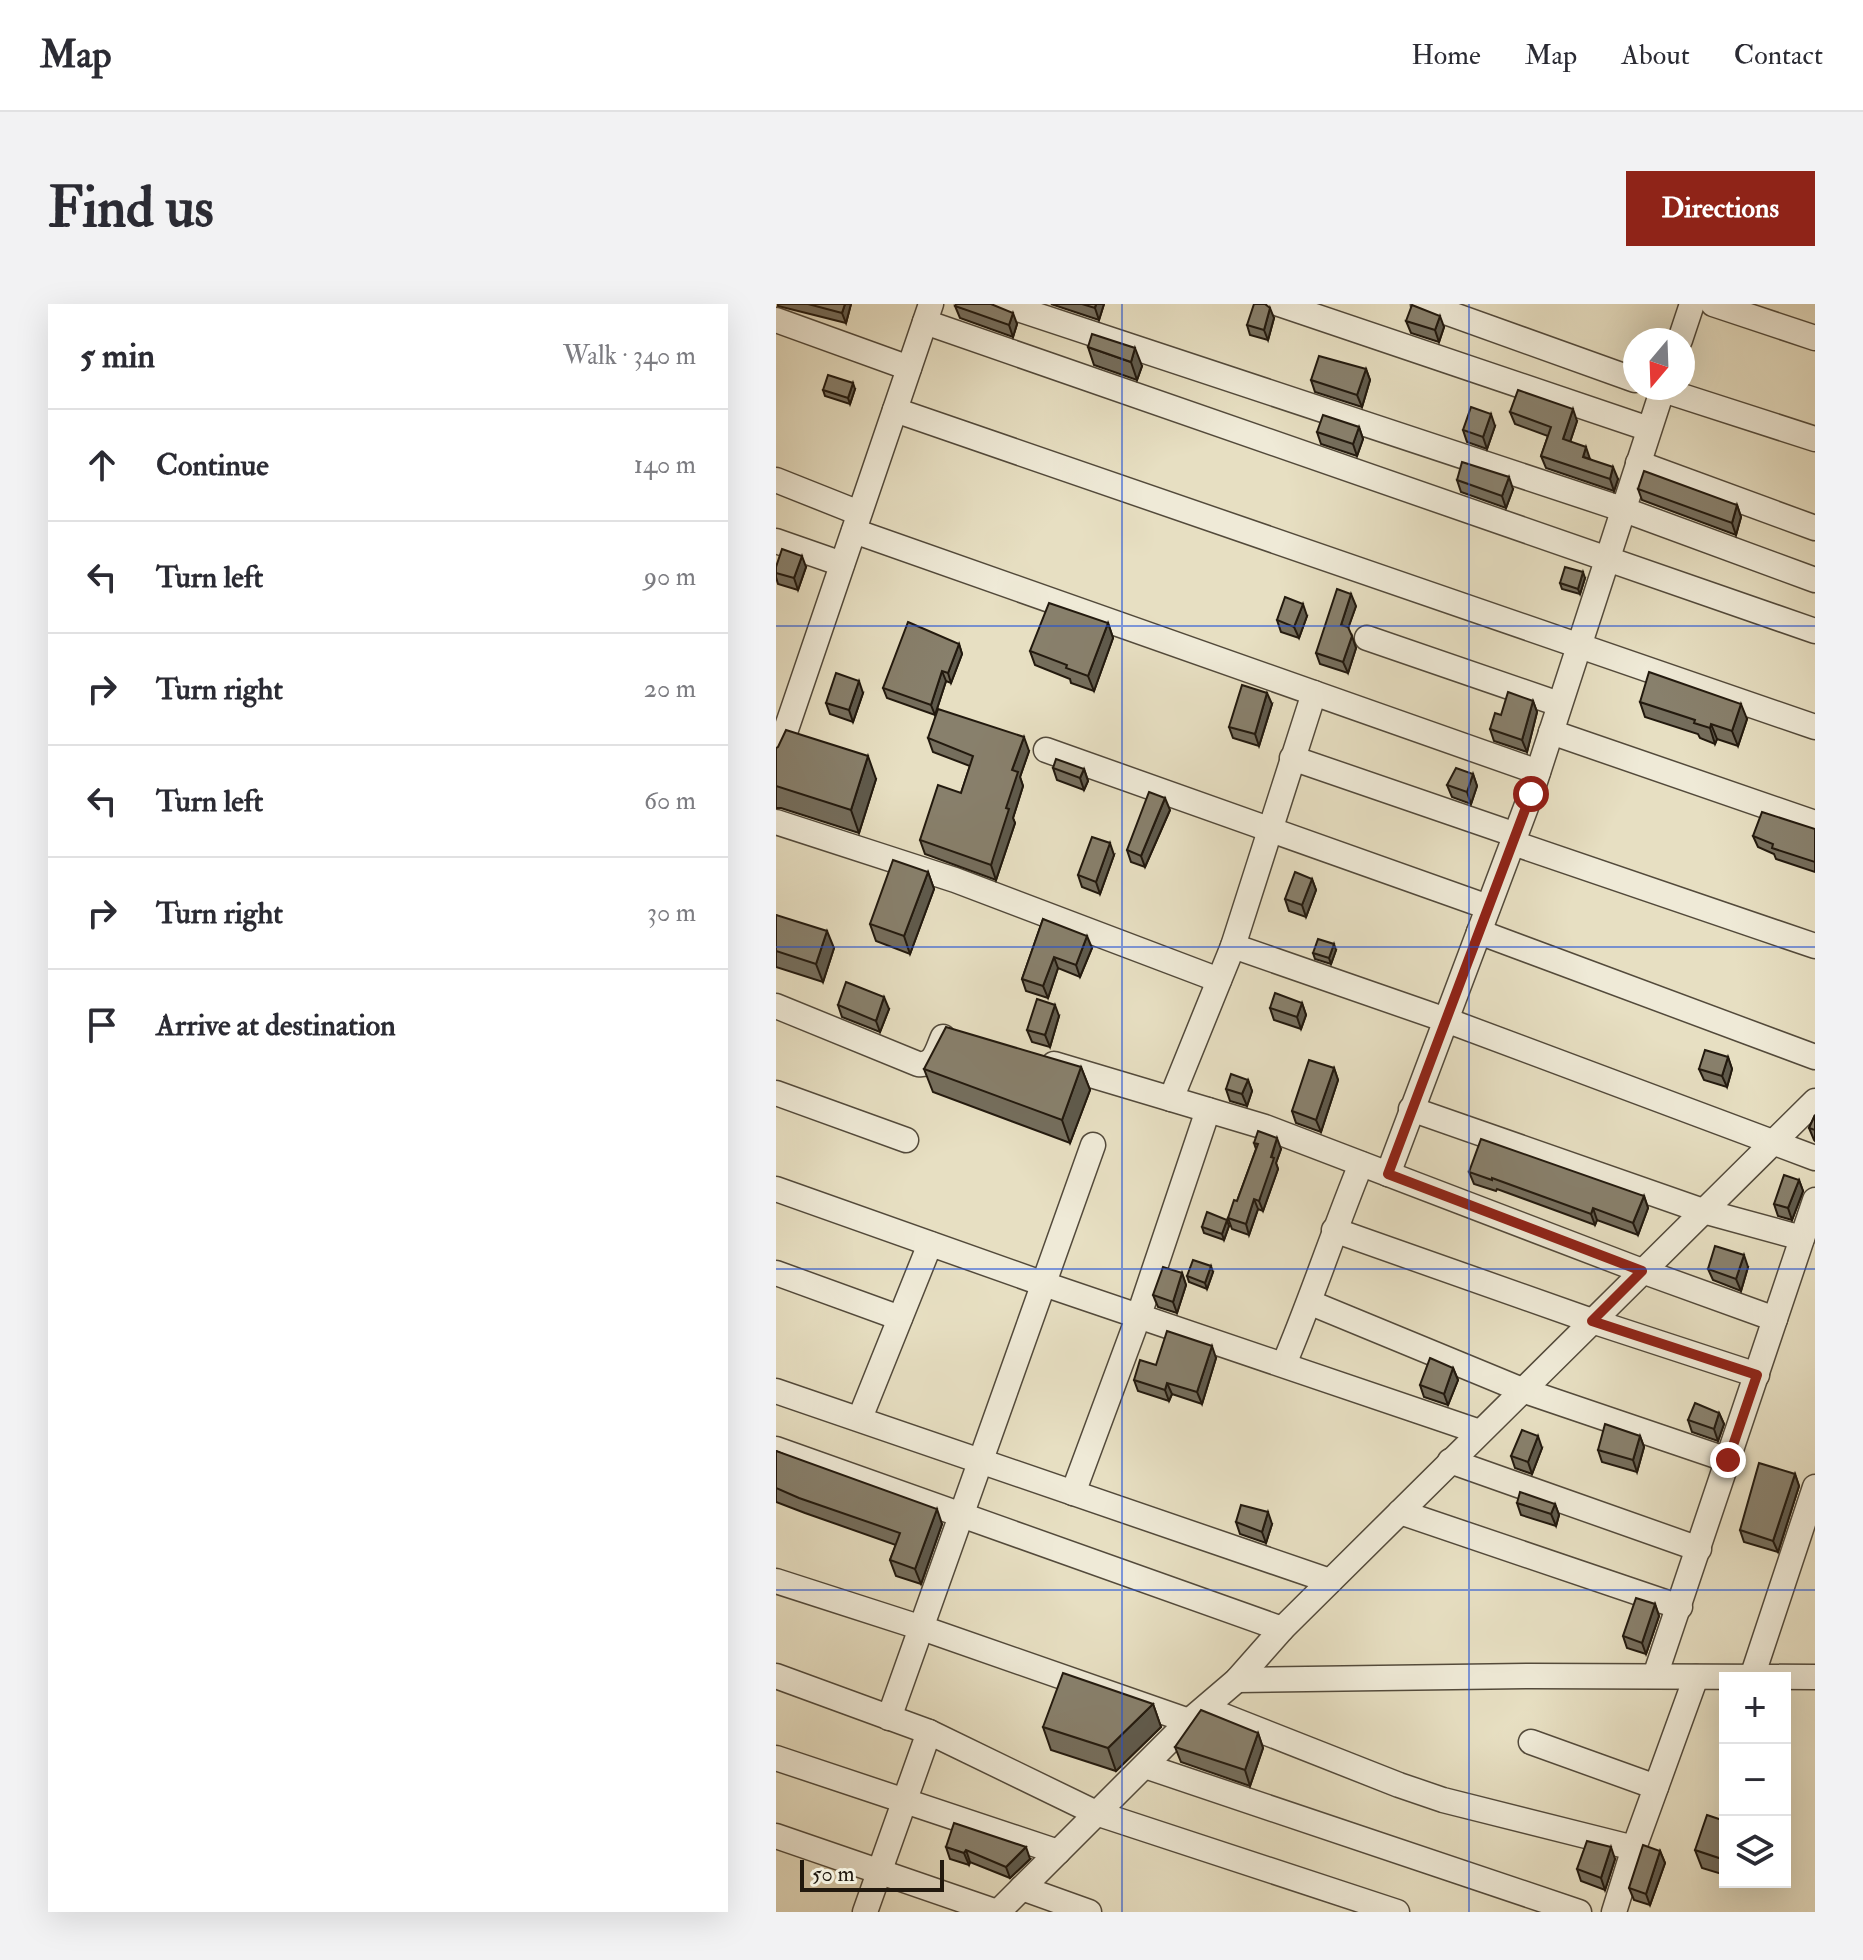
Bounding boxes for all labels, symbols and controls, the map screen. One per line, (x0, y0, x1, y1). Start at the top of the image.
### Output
text: Map (40, 31, 111, 79)
text: Home (1411, 38, 1481, 73)
text: Map (1525, 38, 1577, 73)
text: About (1621, 38, 1690, 73)
text: Contact (1734, 38, 1823, 73)
button: Directions (1626, 171, 1815, 246)
text: Find us (48, 173, 214, 244)
north arrow (1623, 328, 1695, 400)
text: 5 min (80, 335, 155, 378)
text: Walk · 340 m (563, 340, 696, 372)
icon: ahead (80, 443, 124, 487)
text: Continue (156, 447, 269, 484)
text: 140 m (634, 449, 696, 481)
icon: left (80, 555, 124, 599)
text: Turn left (156, 559, 263, 596)
text: 90 m (644, 561, 696, 593)
icon: right (80, 667, 124, 711)
text: Turn right (156, 671, 283, 708)
text: 20 m (644, 673, 696, 705)
route start (1513, 776, 1549, 812)
icon: left (80, 779, 124, 823)
text: Turn left (156, 783, 263, 820)
text: 60 m (644, 785, 696, 817)
icon: right (80, 891, 124, 935)
text: Turn right (156, 895, 283, 932)
text: 30 m (647, 897, 696, 929)
icon: arrive (80, 1003, 124, 1047)
text: Arrive at destination (156, 1007, 396, 1044)
route end (1710, 1442, 1746, 1478)
map controls (1719, 1672, 1791, 1888)
button: + (1719, 1672, 1791, 1744)
button: − (1719, 1744, 1791, 1816)
button: layers (1719, 1816, 1791, 1888)
scale bar (800, 1856, 944, 1892)
text: 50 m (812, 1860, 854, 1888)

